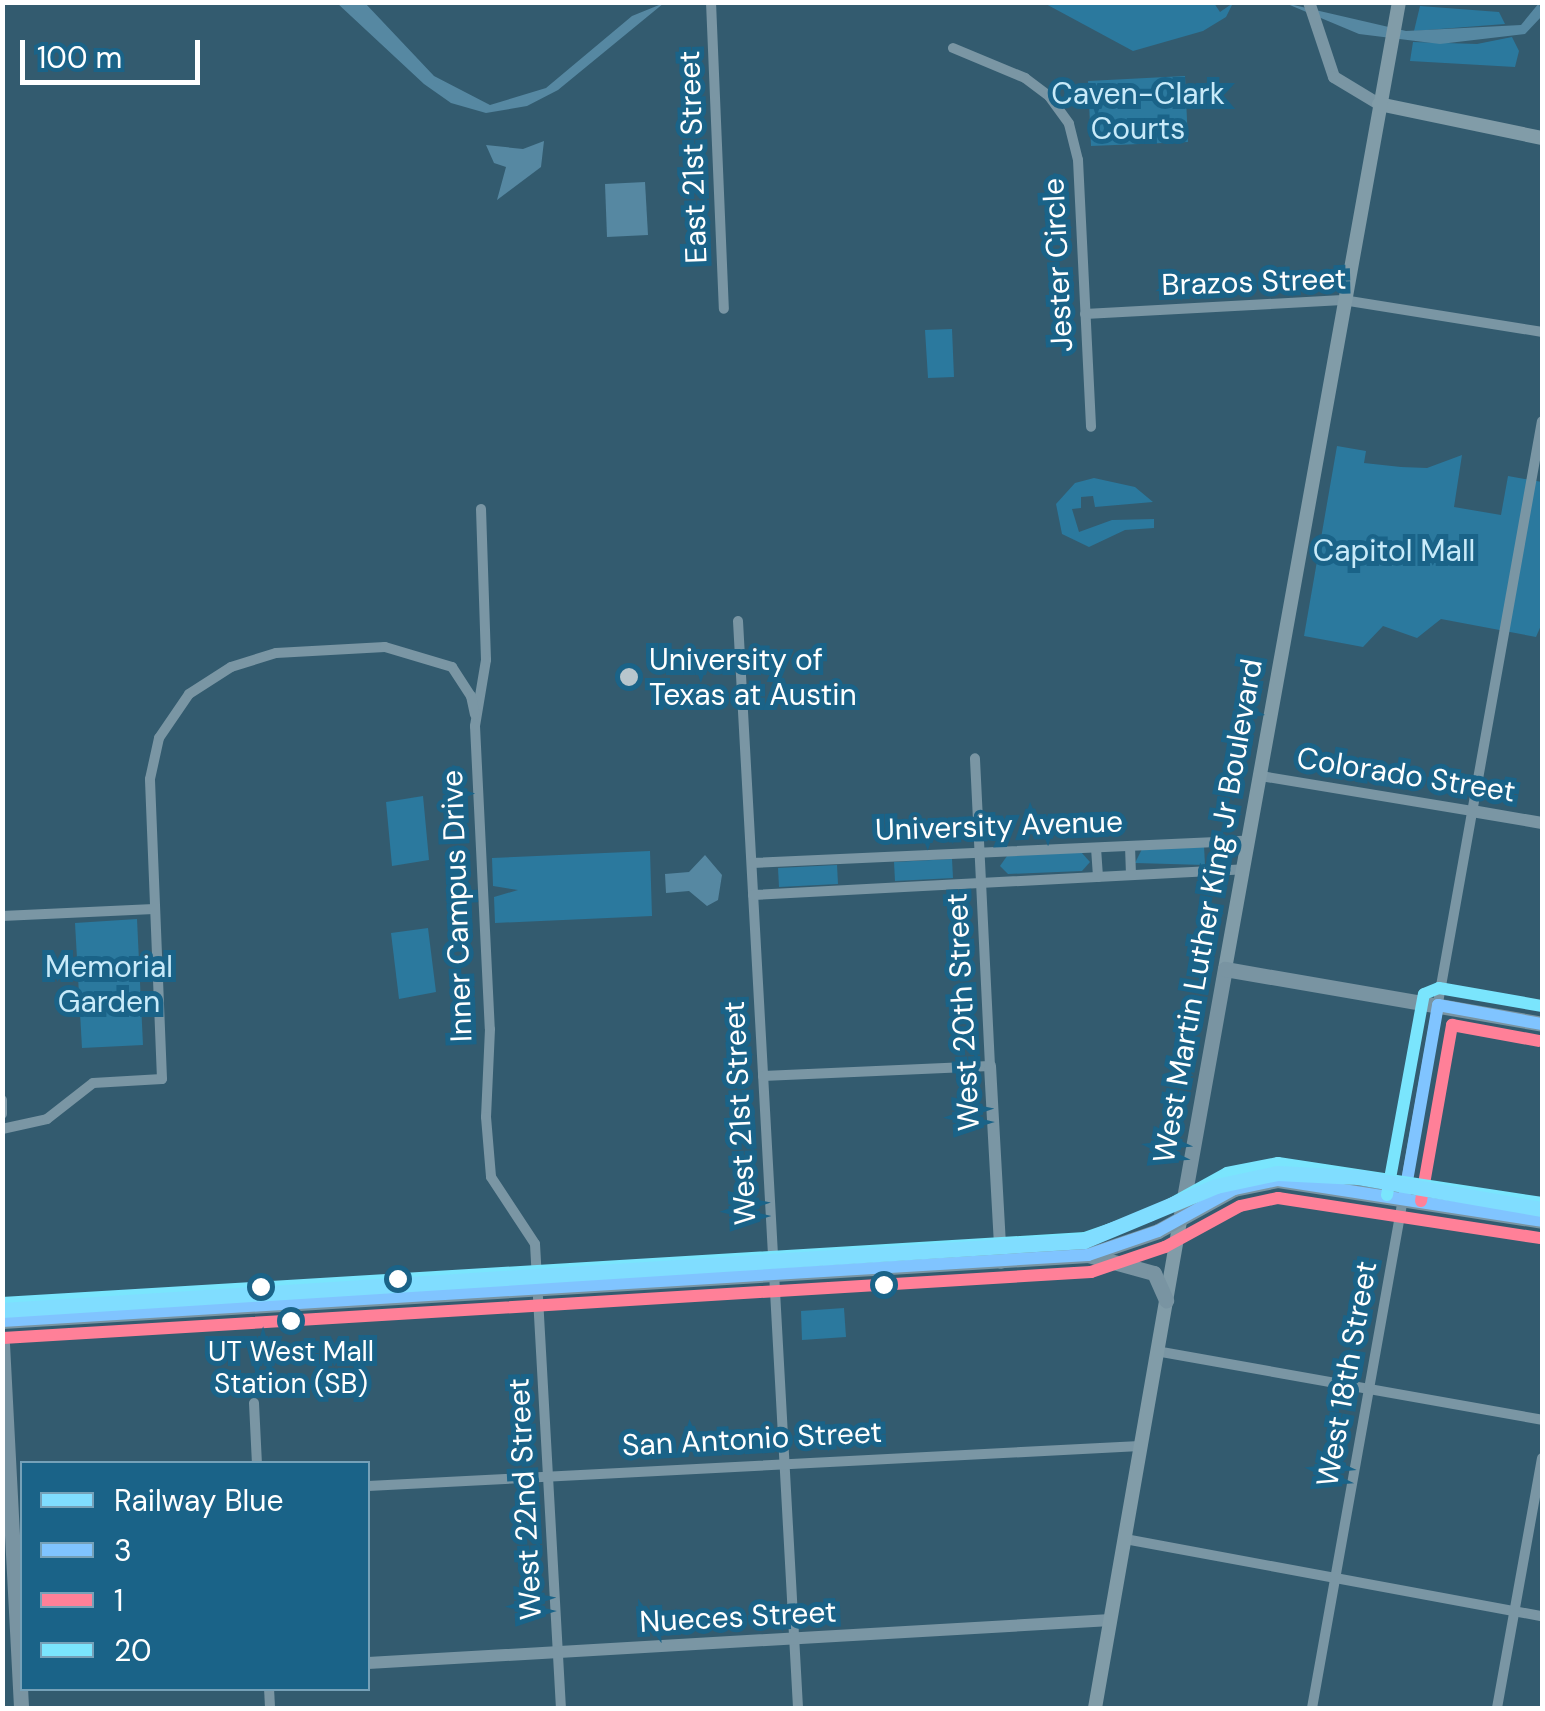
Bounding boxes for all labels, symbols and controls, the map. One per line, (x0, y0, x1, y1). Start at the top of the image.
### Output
scale bar (25, 20, 205, 82)
text: 100 m (37, 38, 122, 77)
street label: East 21st Street (671, 50, 715, 264)
park label: Caven-Clark Courts (1051, 76, 1225, 146)
street label: Jester Circle (1035, 177, 1081, 353)
street label: Brazos Street (1161, 261, 1347, 303)
park label: Capitol Mall (1313, 533, 1475, 569)
place label: University of Texas at Austin (649, 642, 857, 712)
street label: West Martin Luther King Jr Boulevard (1146, 656, 1270, 1166)
marker: University of Texas at Austin (618, 666, 640, 688)
street label: Colorado Street (1294, 740, 1518, 810)
street label: Inner Campus Drive (434, 769, 480, 1043)
street label: University Avenue (875, 804, 1123, 848)
street label: West 20th Street (939, 892, 987, 1132)
park label: Memorial Garden (45, 949, 173, 1020)
street label: West 21st Street (716, 1000, 764, 1226)
street label: West 18th Street (1309, 1258, 1385, 1490)
unlabelled marker (388, 1269, 408, 1289)
unlabelled marker (874, 1275, 894, 1295)
unlabelled marker (251, 1277, 271, 1297)
marker: UT West Mall Station (SB) (281, 1311, 301, 1331)
place label: UT West Mall Station (SB) (208, 1335, 374, 1401)
street label: West 22nd Street (501, 1377, 549, 1621)
street label: San Antonio Street (621, 1414, 883, 1464)
legend (20, 1461, 370, 1691)
text: Railway Blue (114, 1481, 284, 1520)
text: 3 (114, 1531, 132, 1570)
text: 1 (114, 1581, 123, 1620)
street label: Nueces Street (639, 1594, 837, 1640)
text: 20 (114, 1631, 152, 1670)

